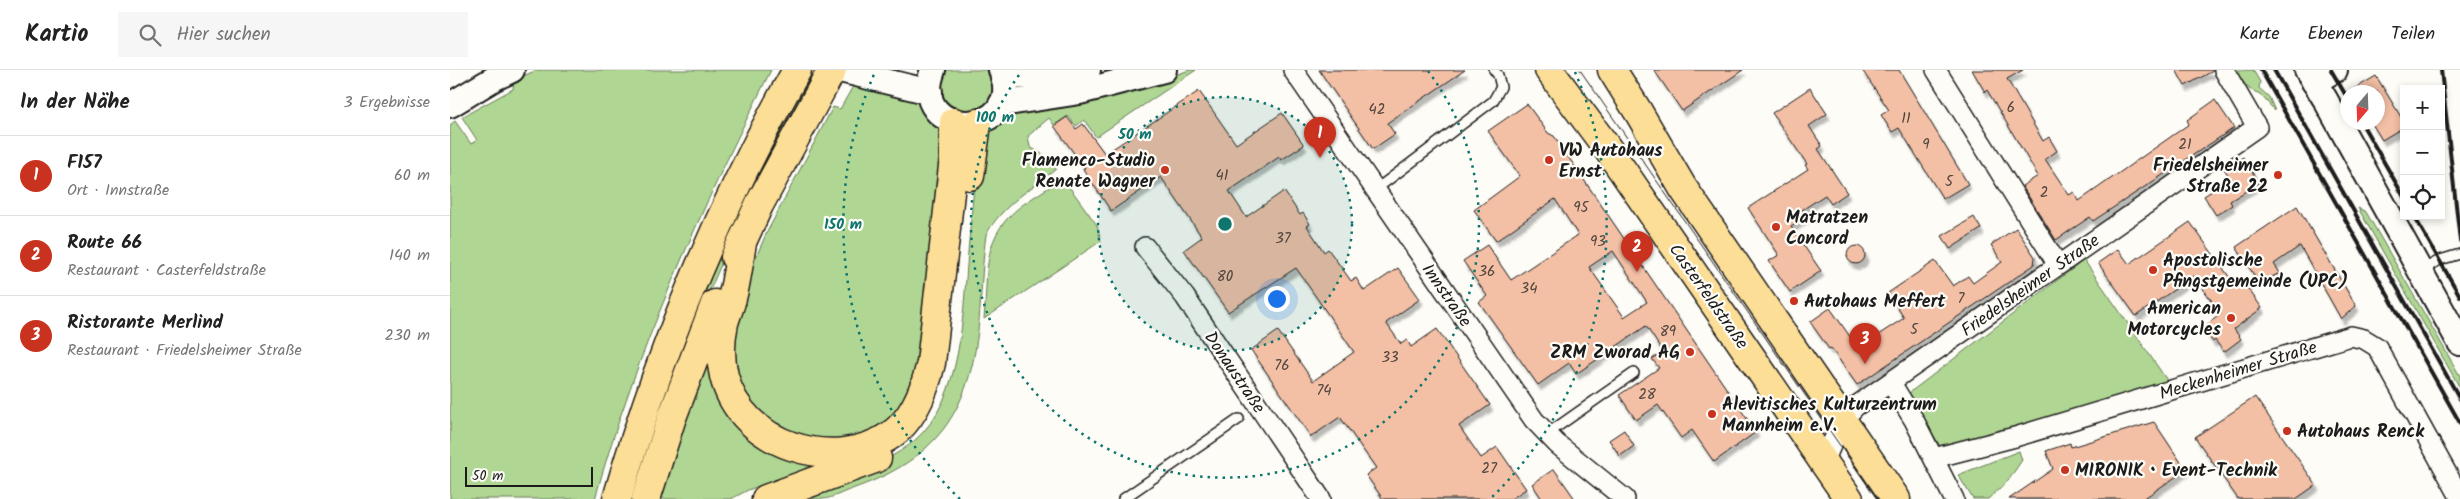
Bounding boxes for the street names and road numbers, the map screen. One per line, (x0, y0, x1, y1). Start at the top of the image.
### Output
street label: Friedelsheimer Straße (1955, 227, 2106, 345)
street label: Casterfeldstraße (1660, 238, 1755, 356)
street label: Innstraße (1413, 258, 1478, 334)
street label: Donaustraße (1195, 326, 1272, 420)
street label: Meckenheimer Straße (2156, 334, 2321, 409)

